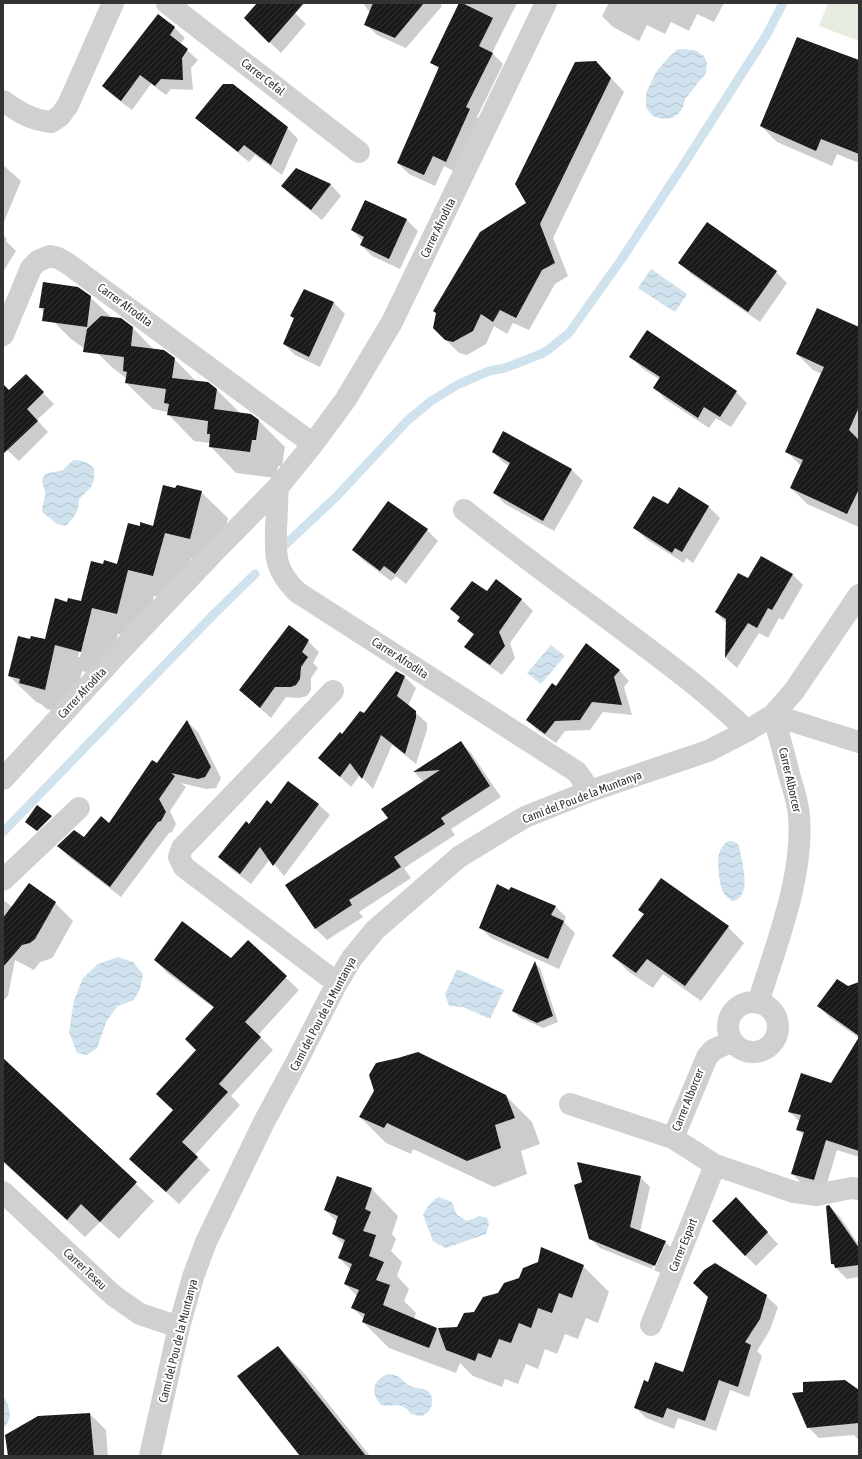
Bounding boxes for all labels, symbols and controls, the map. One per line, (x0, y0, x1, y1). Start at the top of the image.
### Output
street label: Carrer Cefal (238, 56, 288, 99)
street label: Carrer Afrodita (418, 196, 458, 260)
street label: Carrer Afrodita (95, 280, 155, 330)
street label: Carrer Afrodita (369, 635, 431, 681)
street label: Carrer Afrodita (55, 665, 109, 721)
street label: Carrer Alborcer (776, 746, 804, 814)
street label: Camí del Pou de la Muntanya (520, 768, 644, 826)
street label: Camí del Pou de la Muntanya (287, 955, 359, 1073)
street label: Carrer Alborcer (669, 1066, 707, 1133)
street label: Carrer Espart (666, 1216, 700, 1274)
street label: Carrer Teseu (60, 1245, 110, 1293)
street label: Camí del Pou de la Muntanya (156, 1278, 200, 1404)

